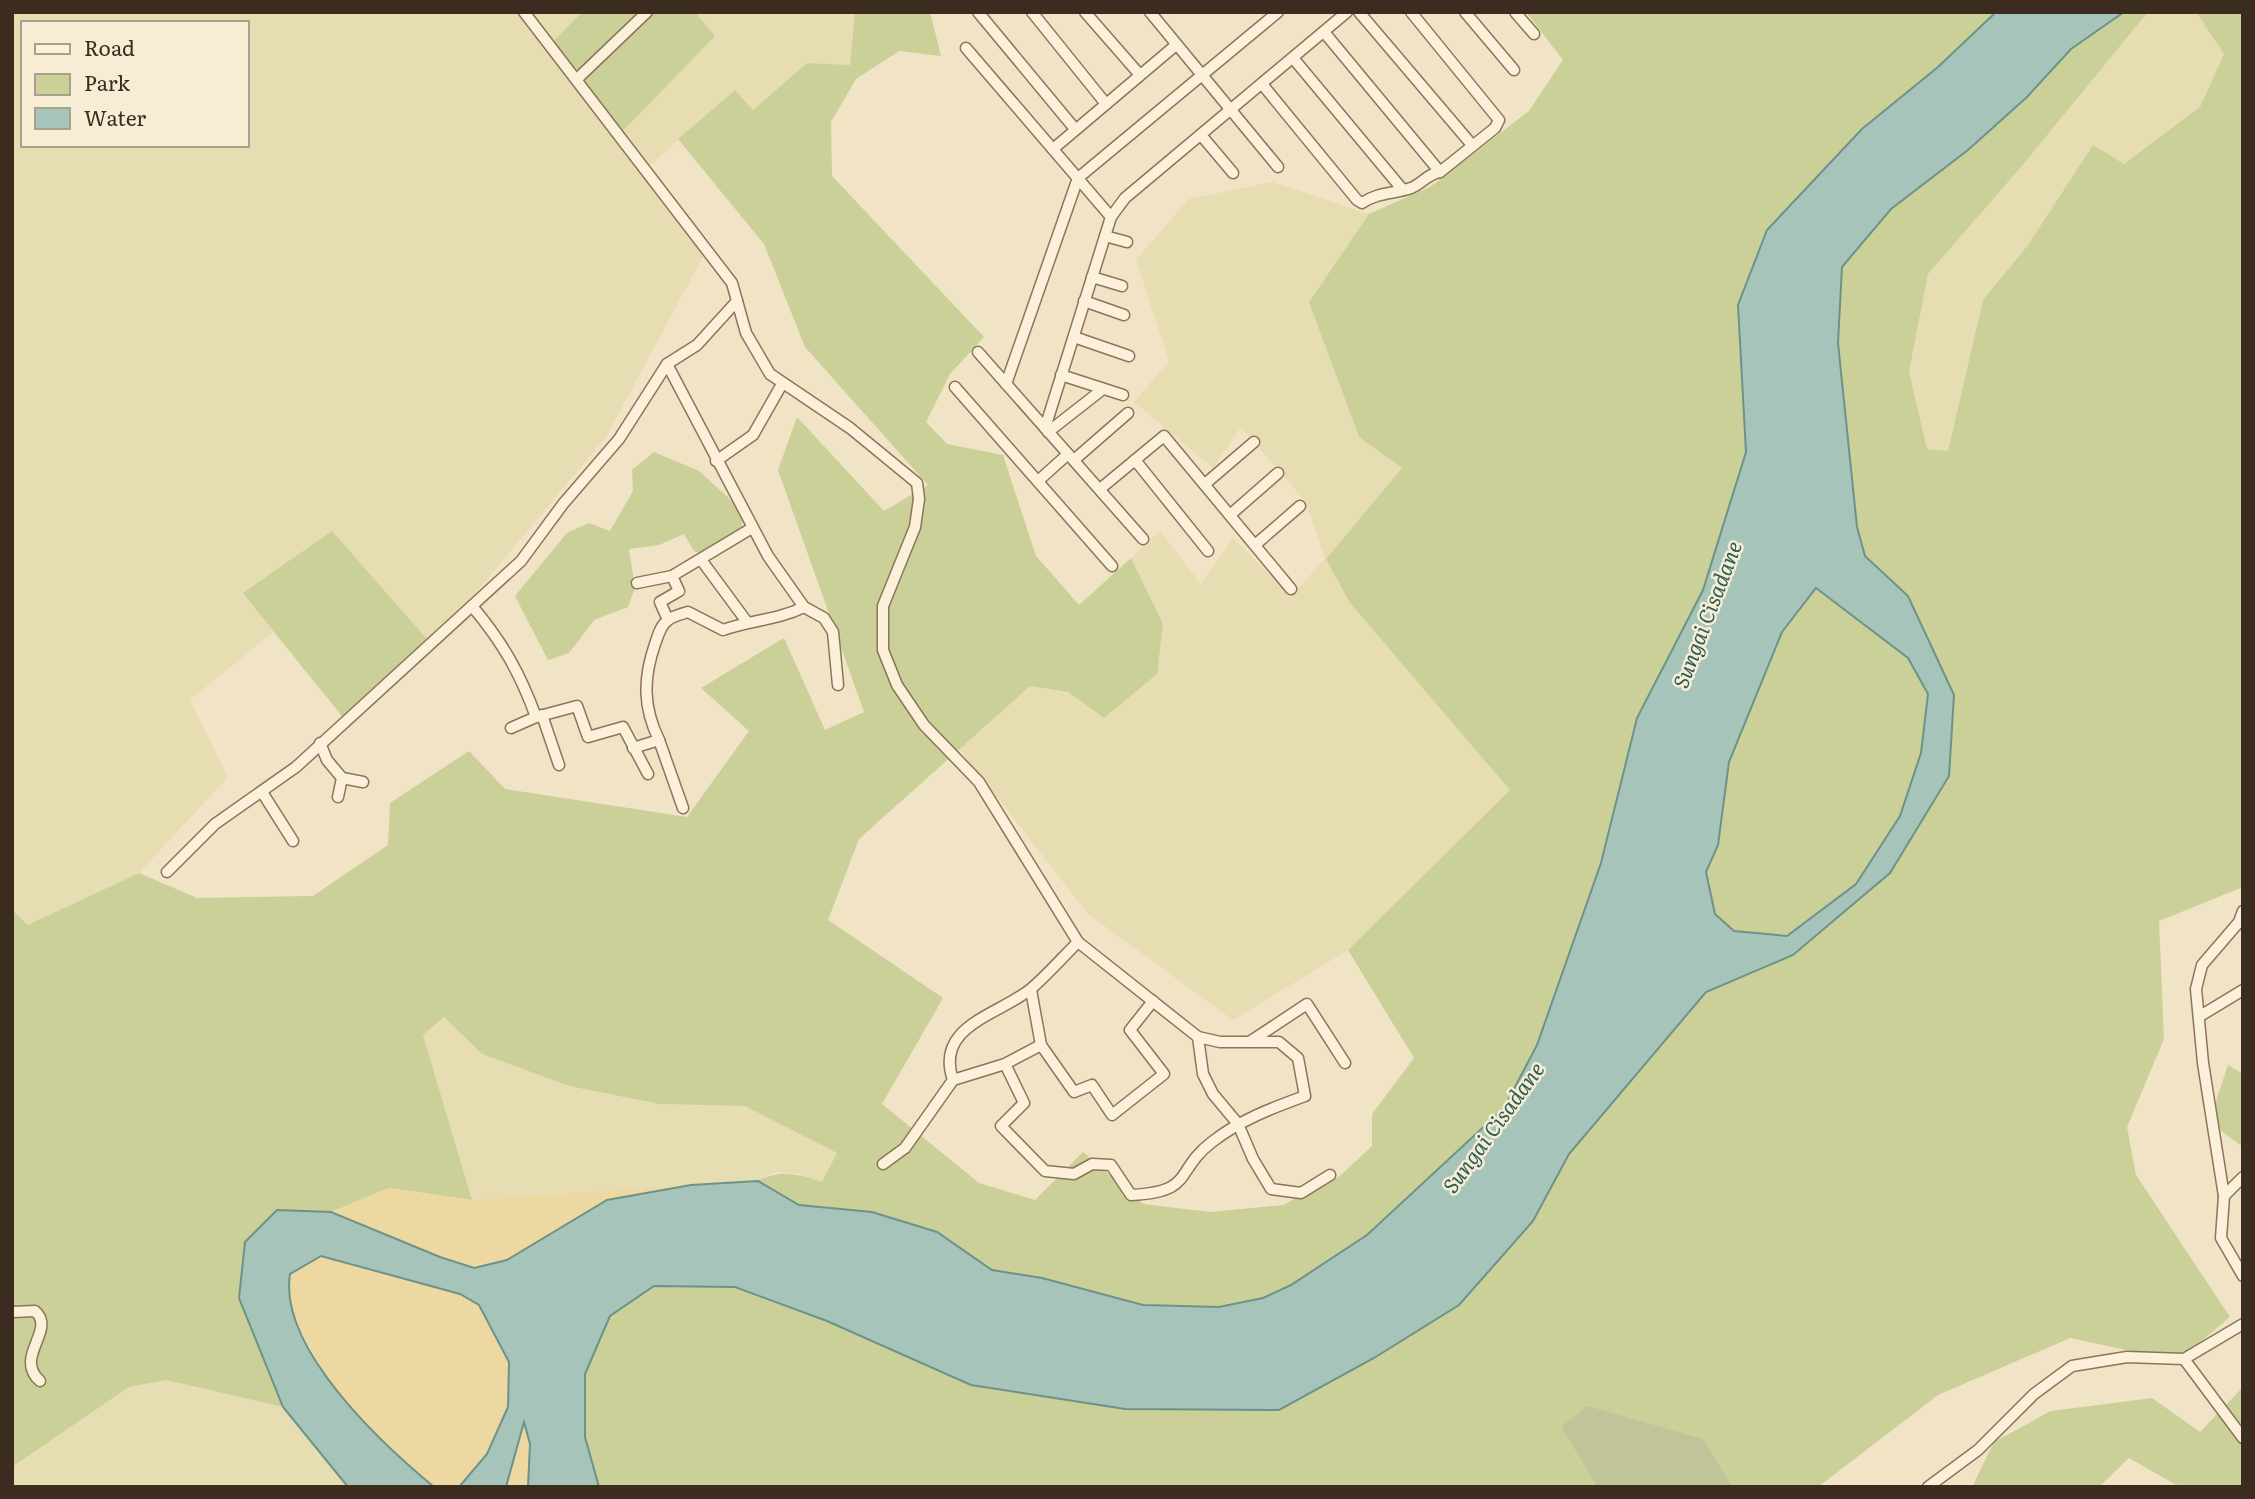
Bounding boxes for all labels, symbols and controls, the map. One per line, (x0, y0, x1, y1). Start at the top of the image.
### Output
legend (21, 21, 248, 147)
text: Road (84, 31, 135, 62)
text: Park (84, 66, 130, 97)
text: Water (84, 101, 146, 132)
water label: Sungai Cisadane (1663, 536, 1748, 692)
water label: Sungai Cisadane (1434, 1055, 1550, 1199)

